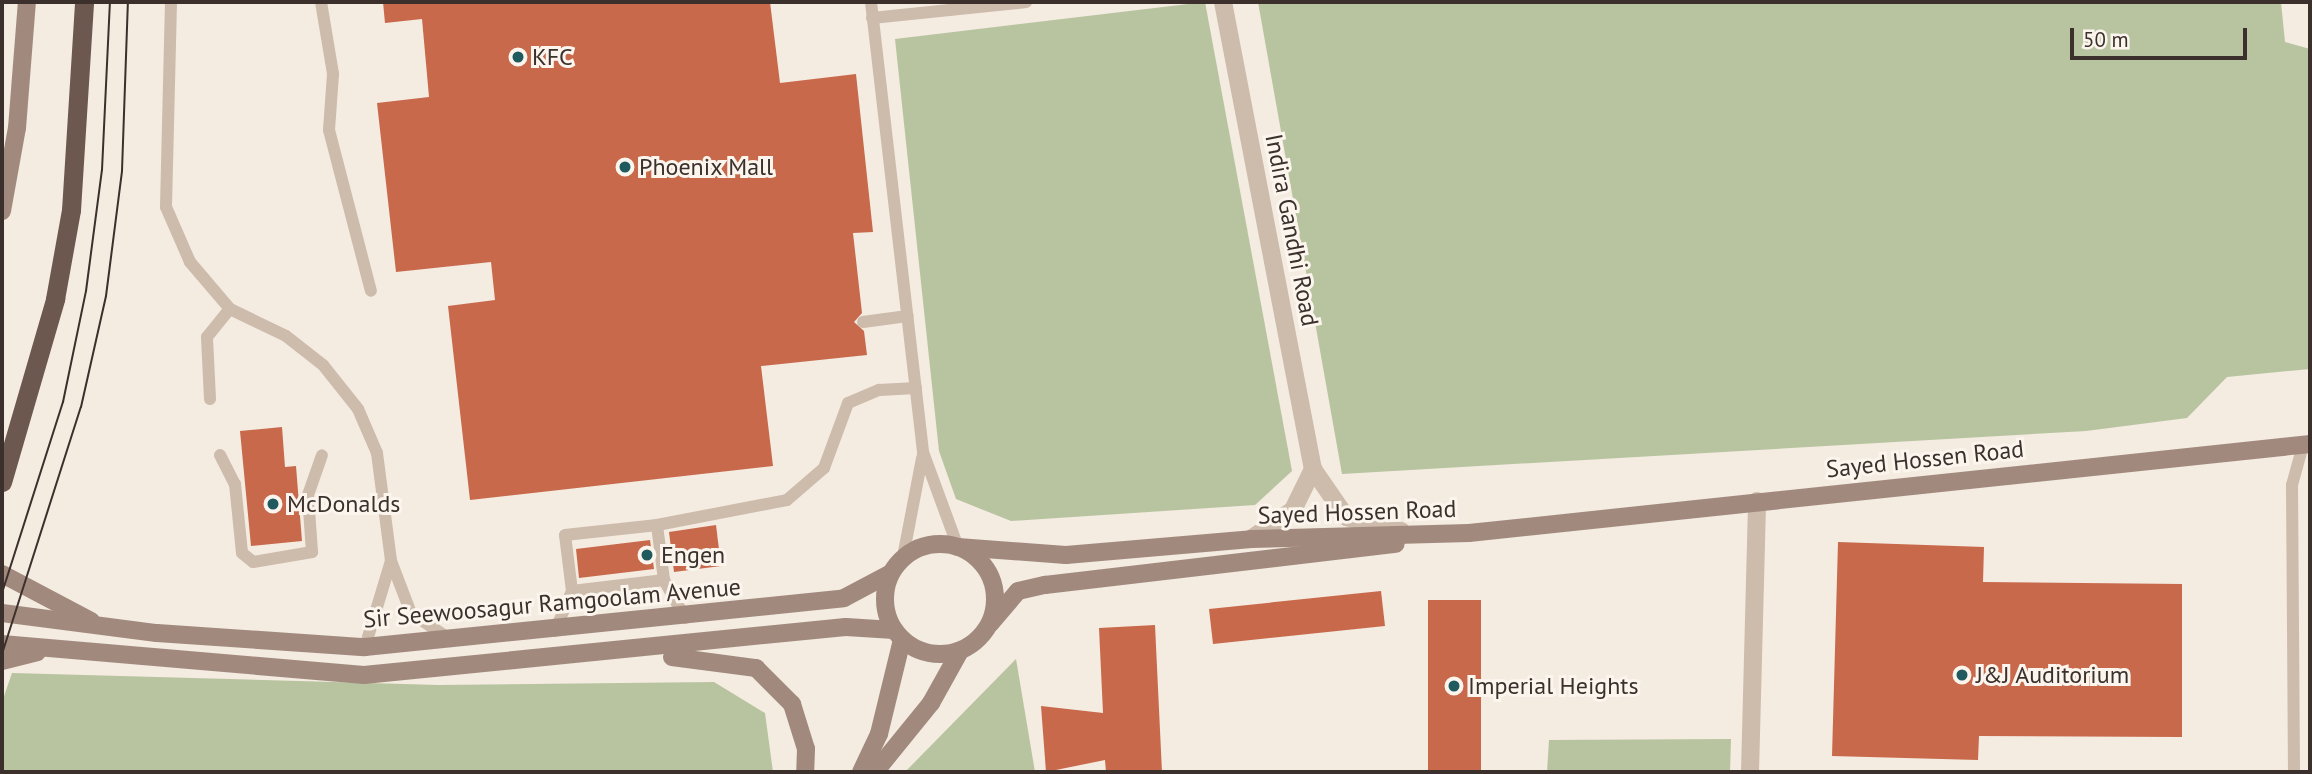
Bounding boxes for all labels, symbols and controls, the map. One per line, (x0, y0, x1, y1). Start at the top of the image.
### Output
scale bar (2074, 14, 2251, 58)
text: 50 m (2083, 26, 2129, 53)
place label: KFC (532, 43, 573, 71)
marker: KFC (510, 49, 526, 65)
street label: Indira Gandhi Road (1259, 131, 1325, 329)
place label: Phoenix Mall (639, 153, 774, 181)
marker: Phoenix Mall (617, 159, 633, 175)
street label: Sayed Hossen Road (1825, 434, 2025, 484)
place label: McDonalds (287, 490, 400, 518)
street label: Sayed Hossen Road (1257, 494, 1457, 530)
marker: McDonalds (265, 496, 281, 512)
place label: Engen (661, 541, 725, 569)
marker: Engen (639, 547, 655, 563)
street label: Sir Seewoosagur Ramgoolam Avenue (362, 572, 742, 634)
place label: J&J Auditorium (1976, 661, 2130, 689)
marker: J&J Auditorium (1954, 667, 1970, 683)
place label: Imperial Heights (1468, 672, 1639, 700)
marker: Imperial Heights (1446, 678, 1462, 694)

